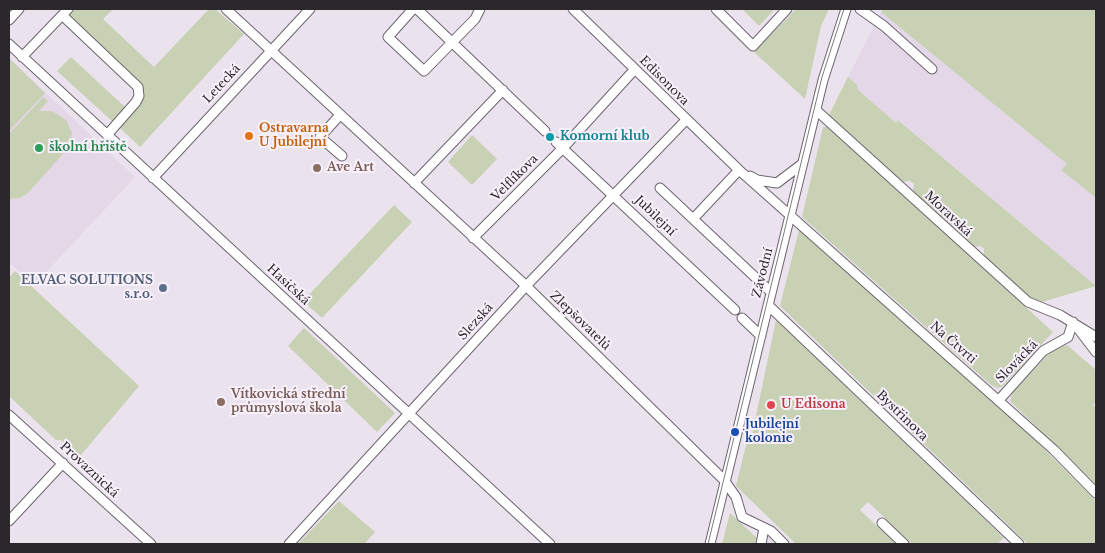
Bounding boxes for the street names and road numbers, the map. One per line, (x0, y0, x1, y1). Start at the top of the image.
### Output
street label: Edisonova (636, 53, 692, 109)
street label: Letecká (201, 62, 243, 106)
street label: Velflíkova (489, 152, 541, 204)
street label: Moravská (921, 188, 975, 240)
street label: Jubilejní (632, 193, 678, 239)
street label: Závodní (750, 247, 776, 299)
street label: Hasičská (264, 262, 312, 308)
street label: Zlepšovatelů (547, 289, 613, 353)
street label: Slezská (456, 301, 496, 343)
street label: Na Čtvrti (927, 319, 979, 367)
street label: Slovácká (993, 338, 1041, 386)
street label: Bystřinova (873, 388, 931, 444)
street label: Provaznická (57, 439, 121, 501)

